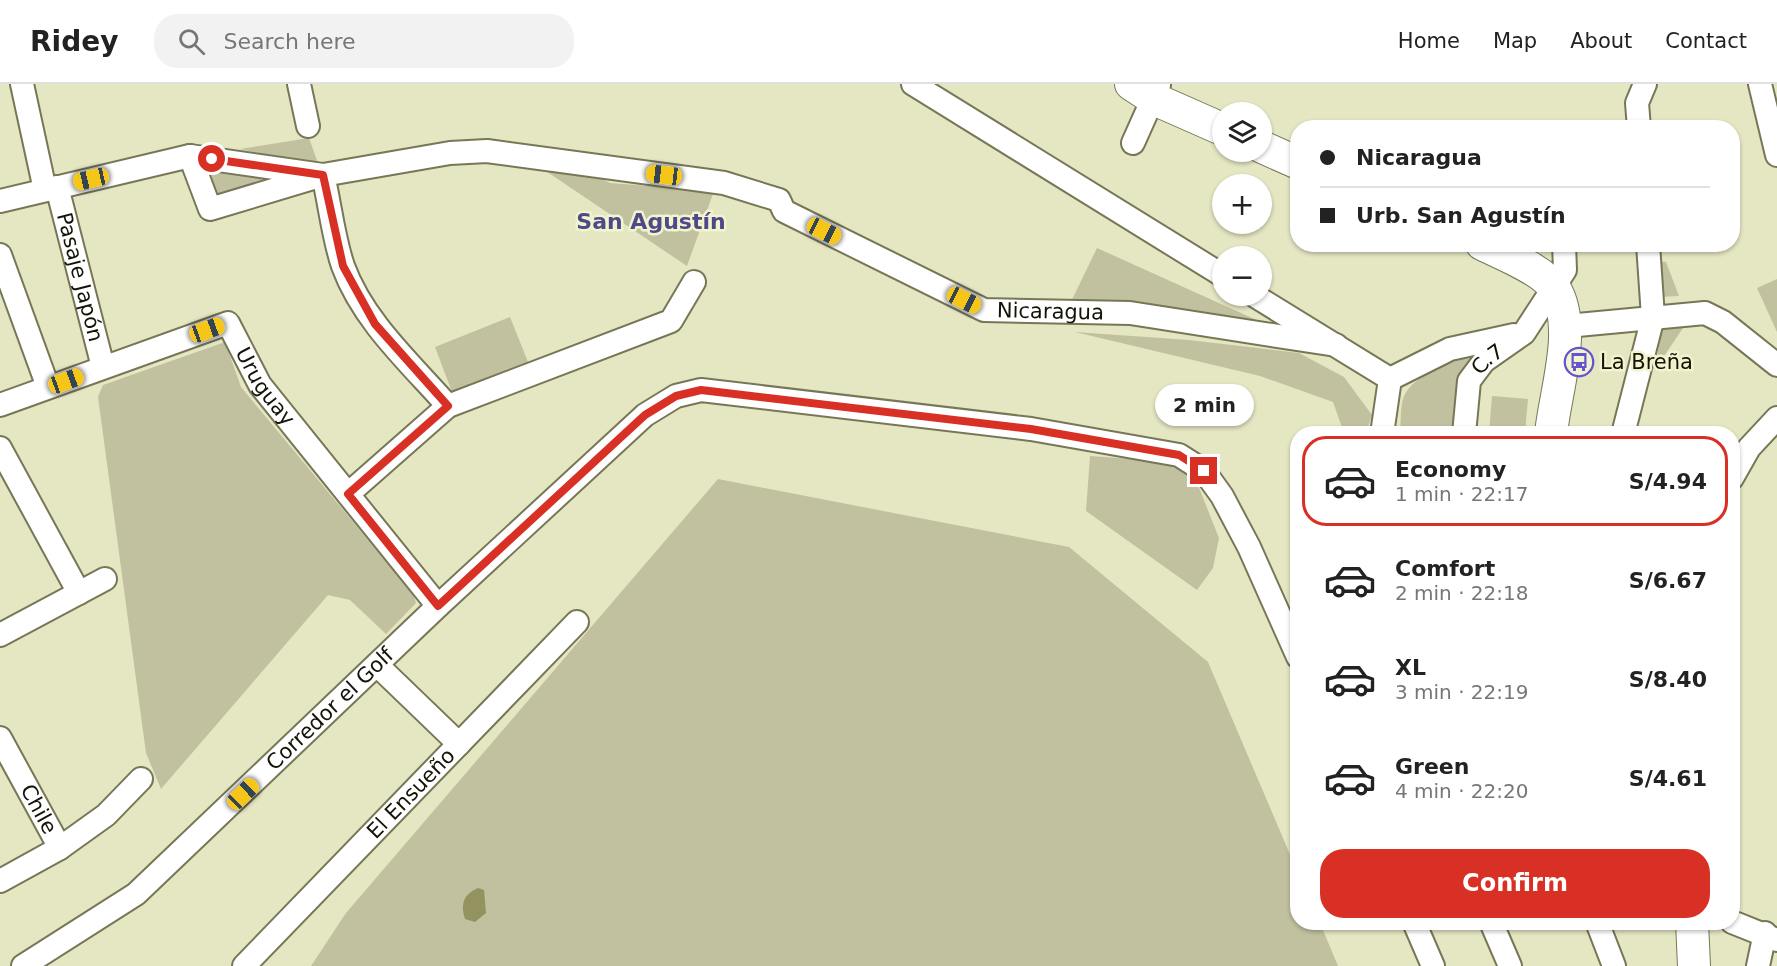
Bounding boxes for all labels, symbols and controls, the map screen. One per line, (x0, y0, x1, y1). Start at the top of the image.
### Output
search box (154, 14, 574, 68)
text: Ridey (30, 25, 118, 58)
icon: search (175, 25, 208, 58)
text: Search here (223, 29, 356, 54)
text: Home (1398, 29, 1460, 53)
text: Map (1493, 29, 1537, 53)
text: About (1570, 29, 1632, 53)
text: Contact (1665, 29, 1747, 53)
map controls (1212, 102, 1272, 306)
button: layers (1212, 102, 1272, 162)
route start (198, 145, 225, 172)
text: Nicaragua (1356, 145, 1482, 170)
car (645, 164, 683, 186)
car (71, 166, 111, 192)
button: + (1212, 174, 1272, 234)
text: Urb. San Agustín (1356, 203, 1566, 228)
district label: San Agustín (576, 209, 726, 234)
street label: Pasaje Japón (52, 210, 108, 344)
car (804, 215, 844, 247)
button: − (1212, 246, 1272, 306)
car (944, 284, 984, 316)
street label: Nicaragua (997, 298, 1104, 324)
car (187, 315, 227, 345)
street label: C.7 (1466, 339, 1508, 379)
street label: Uruguay (231, 343, 300, 430)
bus stop icon: La Breña (1563, 346, 1595, 378)
place label: La Breña (1600, 350, 1693, 374)
car (46, 366, 86, 396)
callout: 2 min (1154, 384, 1254, 426)
text: 2 min (1173, 393, 1236, 417)
icon: car (1323, 454, 1377, 508)
route end (1190, 457, 1217, 484)
text: Economy (1395, 457, 1506, 482)
text: S/4.94 (1629, 469, 1707, 494)
text: 1 min · 22:17 (1395, 482, 1529, 506)
icon: car (1323, 553, 1377, 607)
text: Comfort (1395, 556, 1495, 581)
text: S/6.67 (1629, 568, 1707, 593)
text: 2 min · 22:18 (1395, 581, 1529, 605)
street label: Corredor el Golf (262, 643, 399, 775)
icon: car (1323, 652, 1377, 706)
text: XL (1395, 655, 1426, 680)
text: S/8.40 (1629, 667, 1707, 692)
text: 3 min · 22:19 (1395, 680, 1529, 704)
street label: El Ensueño (362, 744, 460, 843)
icon: car (1323, 751, 1377, 805)
text: Green (1395, 754, 1469, 779)
text: S/4.61 (1629, 766, 1707, 791)
car (224, 775, 262, 813)
text: 4 min · 22:20 (1395, 779, 1529, 803)
street label: Chile (16, 780, 62, 838)
button: Confirm (1320, 849, 1710, 918)

